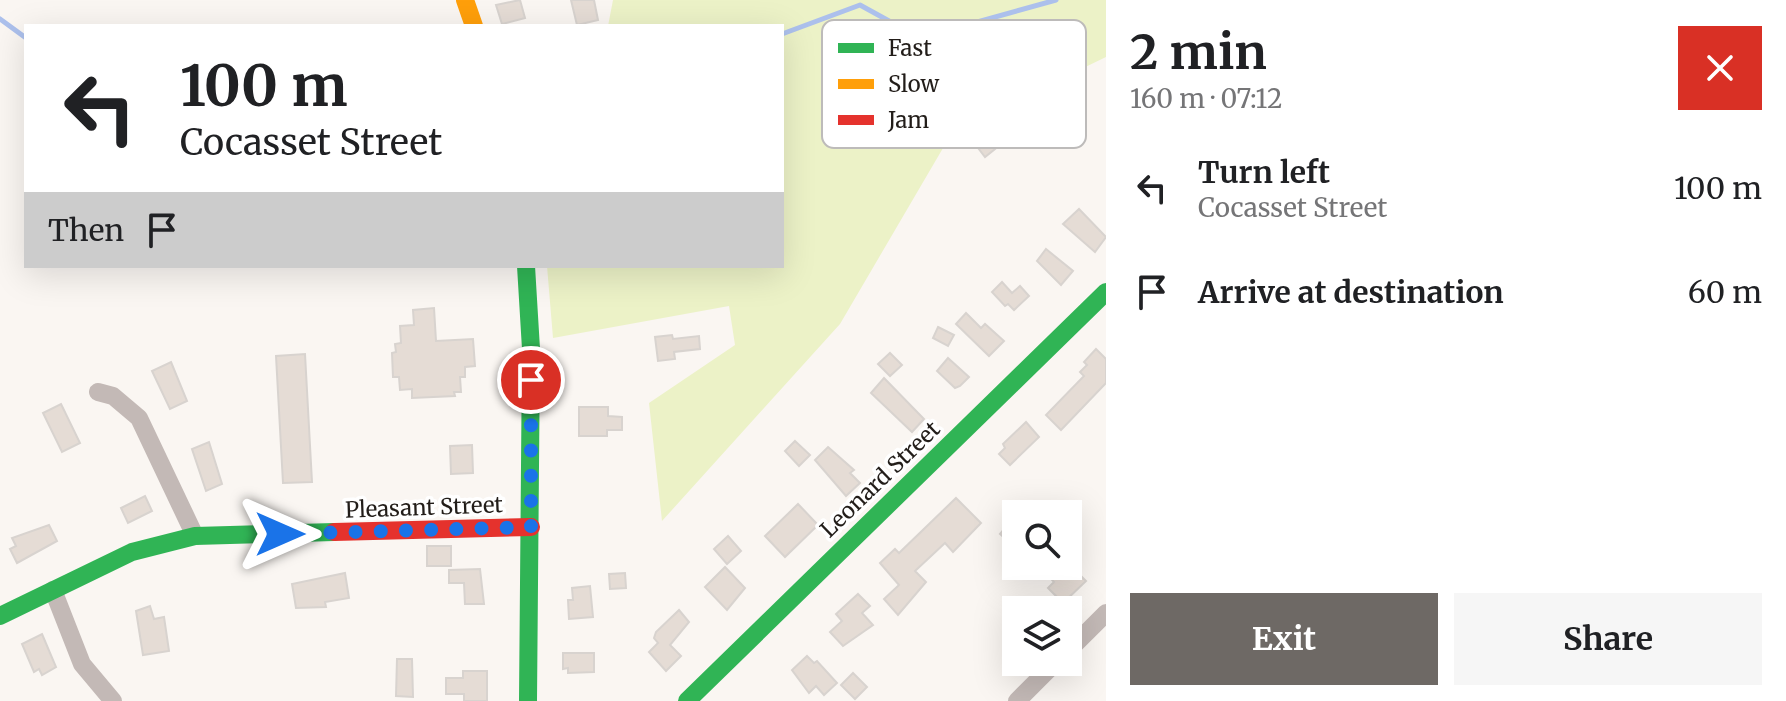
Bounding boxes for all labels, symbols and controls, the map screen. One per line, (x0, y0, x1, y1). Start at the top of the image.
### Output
legend (822, 20, 1086, 148)
text: 2 min (1130, 22, 1267, 82)
button: close (1678, 26, 1762, 110)
text: Fast (888, 34, 932, 62)
text: 100 m (180, 51, 348, 121)
icon: left (48, 56, 152, 160)
text: Slow (888, 70, 939, 98)
text: 160 m · 07:12 (1130, 82, 1282, 115)
text: Jam (887, 106, 929, 134)
text: Cocasset Street (180, 120, 442, 165)
text: Turn left (1198, 153, 1330, 191)
icon: left (1130, 166, 1174, 210)
text: 100 m (1674, 169, 1762, 207)
text: Cocasset Street (1198, 191, 1387, 224)
icon: arrive (140, 208, 184, 252)
text: Then (48, 211, 124, 249)
icon: arrive (1130, 270, 1174, 314)
text: Arrive at destination (1198, 273, 1504, 311)
text: 60 m (1688, 273, 1762, 311)
pin (497, 346, 565, 414)
icon: arrive (509, 358, 553, 402)
street label: Leonard Street (814, 415, 946, 543)
street label: Pleasant Street (345, 490, 504, 524)
position arrow (238, 492, 322, 576)
map controls (1002, 500, 1082, 676)
button: search (1002, 500, 1082, 580)
button: Exit (1130, 593, 1438, 685)
button: Share (1454, 593, 1762, 685)
button: layers (1002, 596, 1082, 676)

